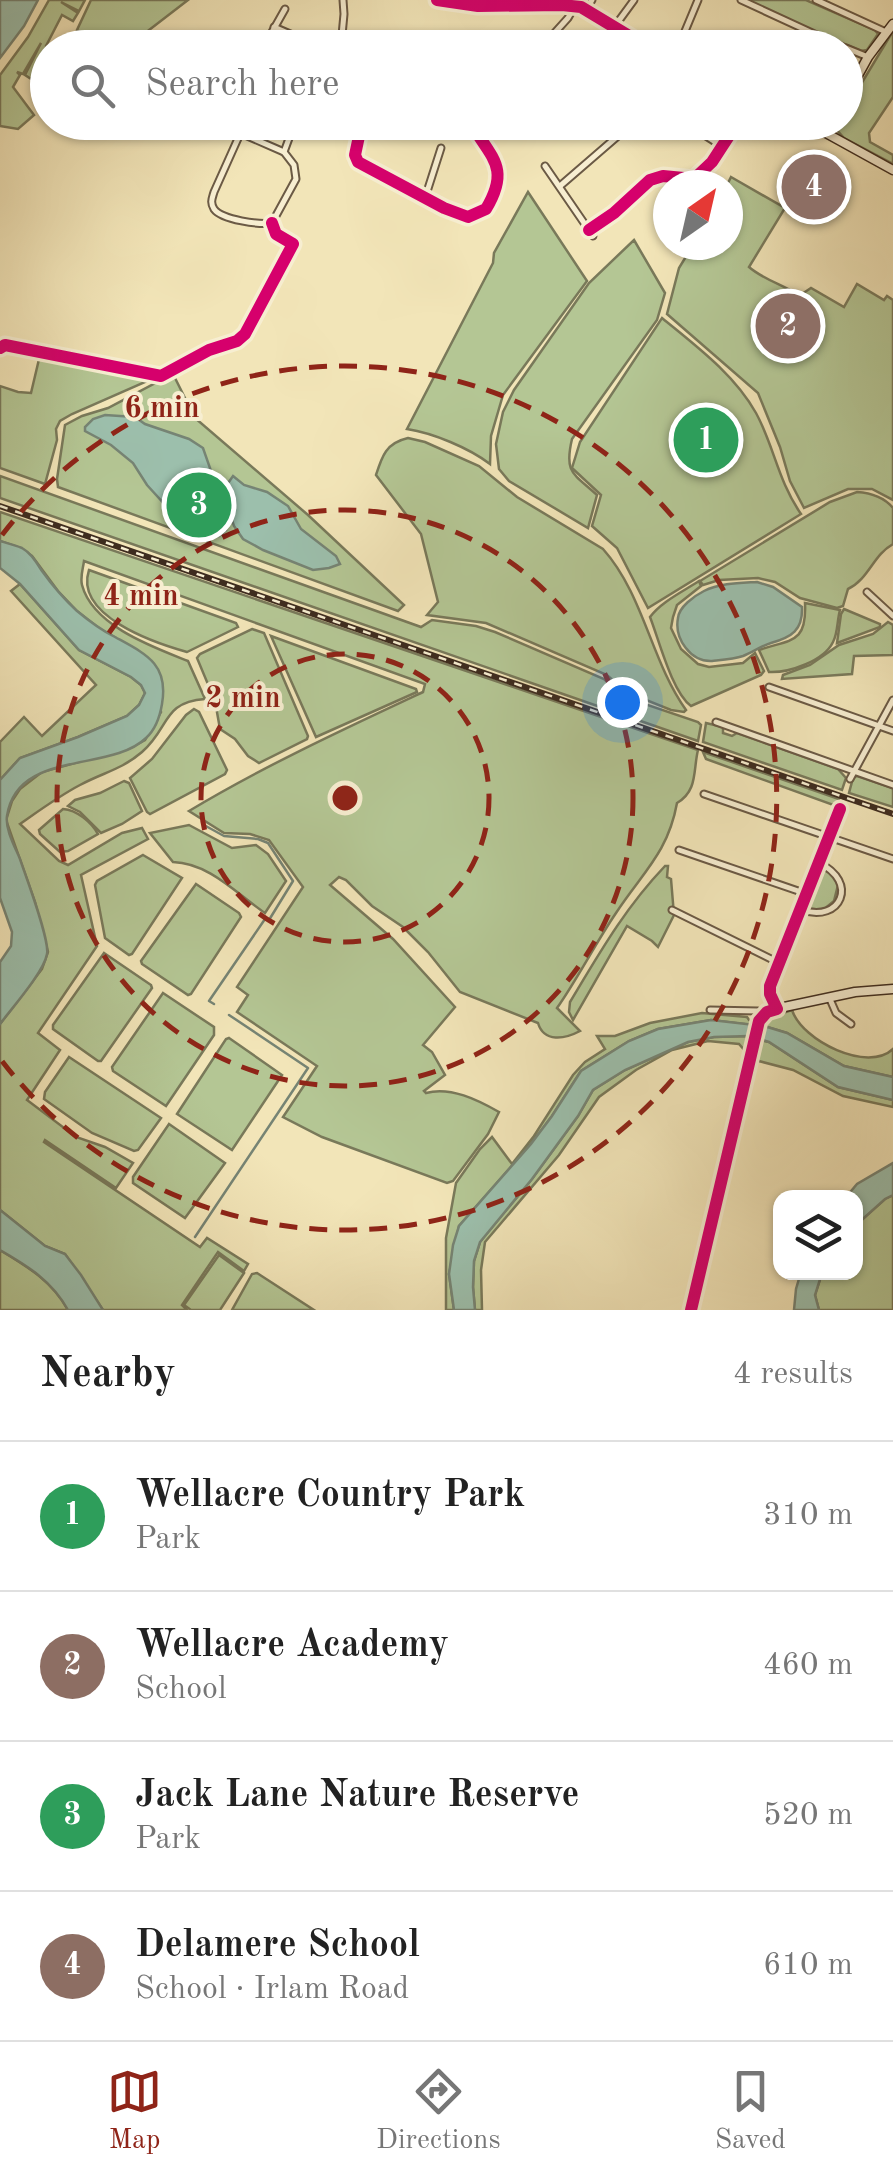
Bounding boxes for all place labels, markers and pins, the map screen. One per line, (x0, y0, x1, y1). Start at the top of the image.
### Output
pin: 4 (782, 150, 846, 224)
pin: 2 (756, 288, 820, 364)
pin: 1 (674, 402, 738, 478)
pin: 3 (166, 468, 232, 542)
centre of rings (327, 780, 363, 816)

